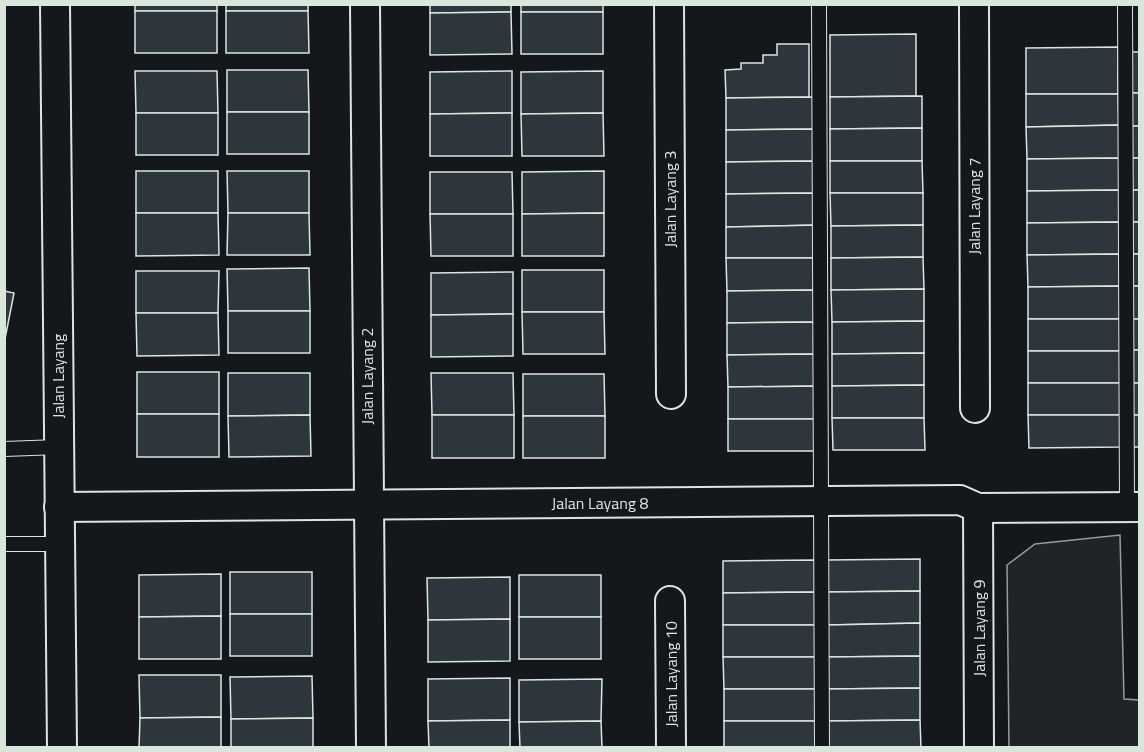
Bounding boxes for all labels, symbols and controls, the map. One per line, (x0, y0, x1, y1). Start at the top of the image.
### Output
street label: Jalan Layang 3 (658, 151, 682, 247)
street label: Jalan Layang 7 (962, 158, 986, 254)
street label: Jalan Layang 2 (355, 328, 379, 424)
street label: Jalan Layang (46, 334, 70, 418)
street label: Jalan Layang 8 (552, 491, 649, 515)
street label: Jalan Layang 9 (967, 579, 991, 676)
street label: Jalan Layang 10 (659, 621, 683, 727)

